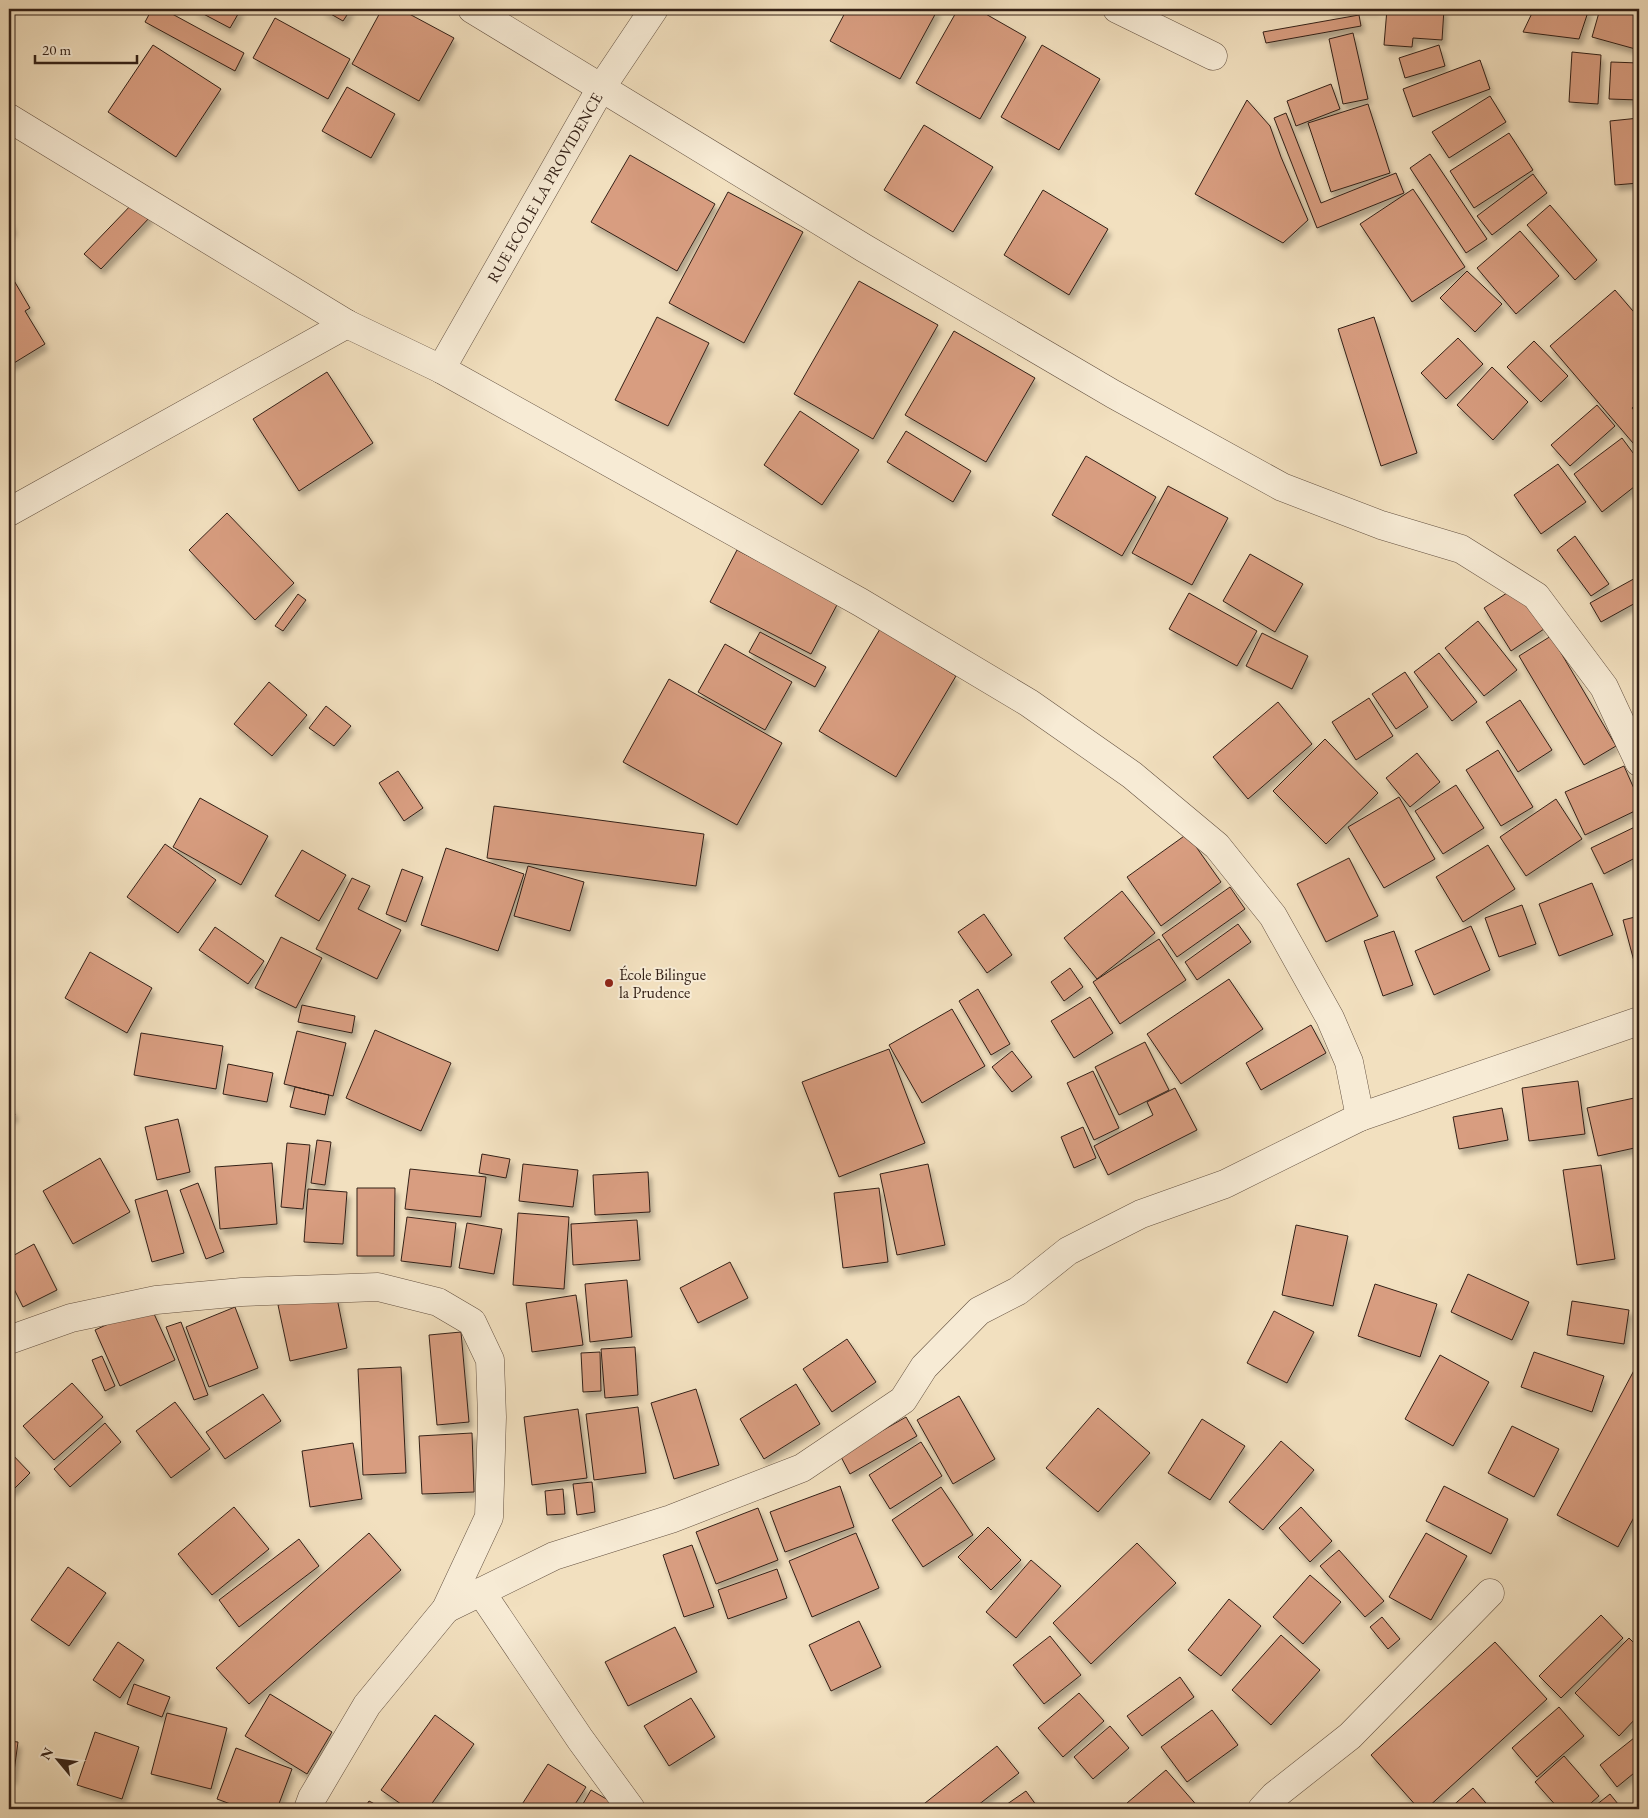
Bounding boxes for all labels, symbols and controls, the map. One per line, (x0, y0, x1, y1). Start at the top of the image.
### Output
scale bar (35, 32, 138, 64)
text: 20 m (42, 40, 71, 59)
street label: RUE ECOLE LA PROVIDENCE (482, 88, 607, 286)
place label: École Bilingue la Prudence (619, 964, 706, 1003)
marker: École Bilingue la Prudence (603, 977, 615, 989)
north arrow (32, 1736, 82, 1786)
text: N (36, 1744, 58, 1763)

